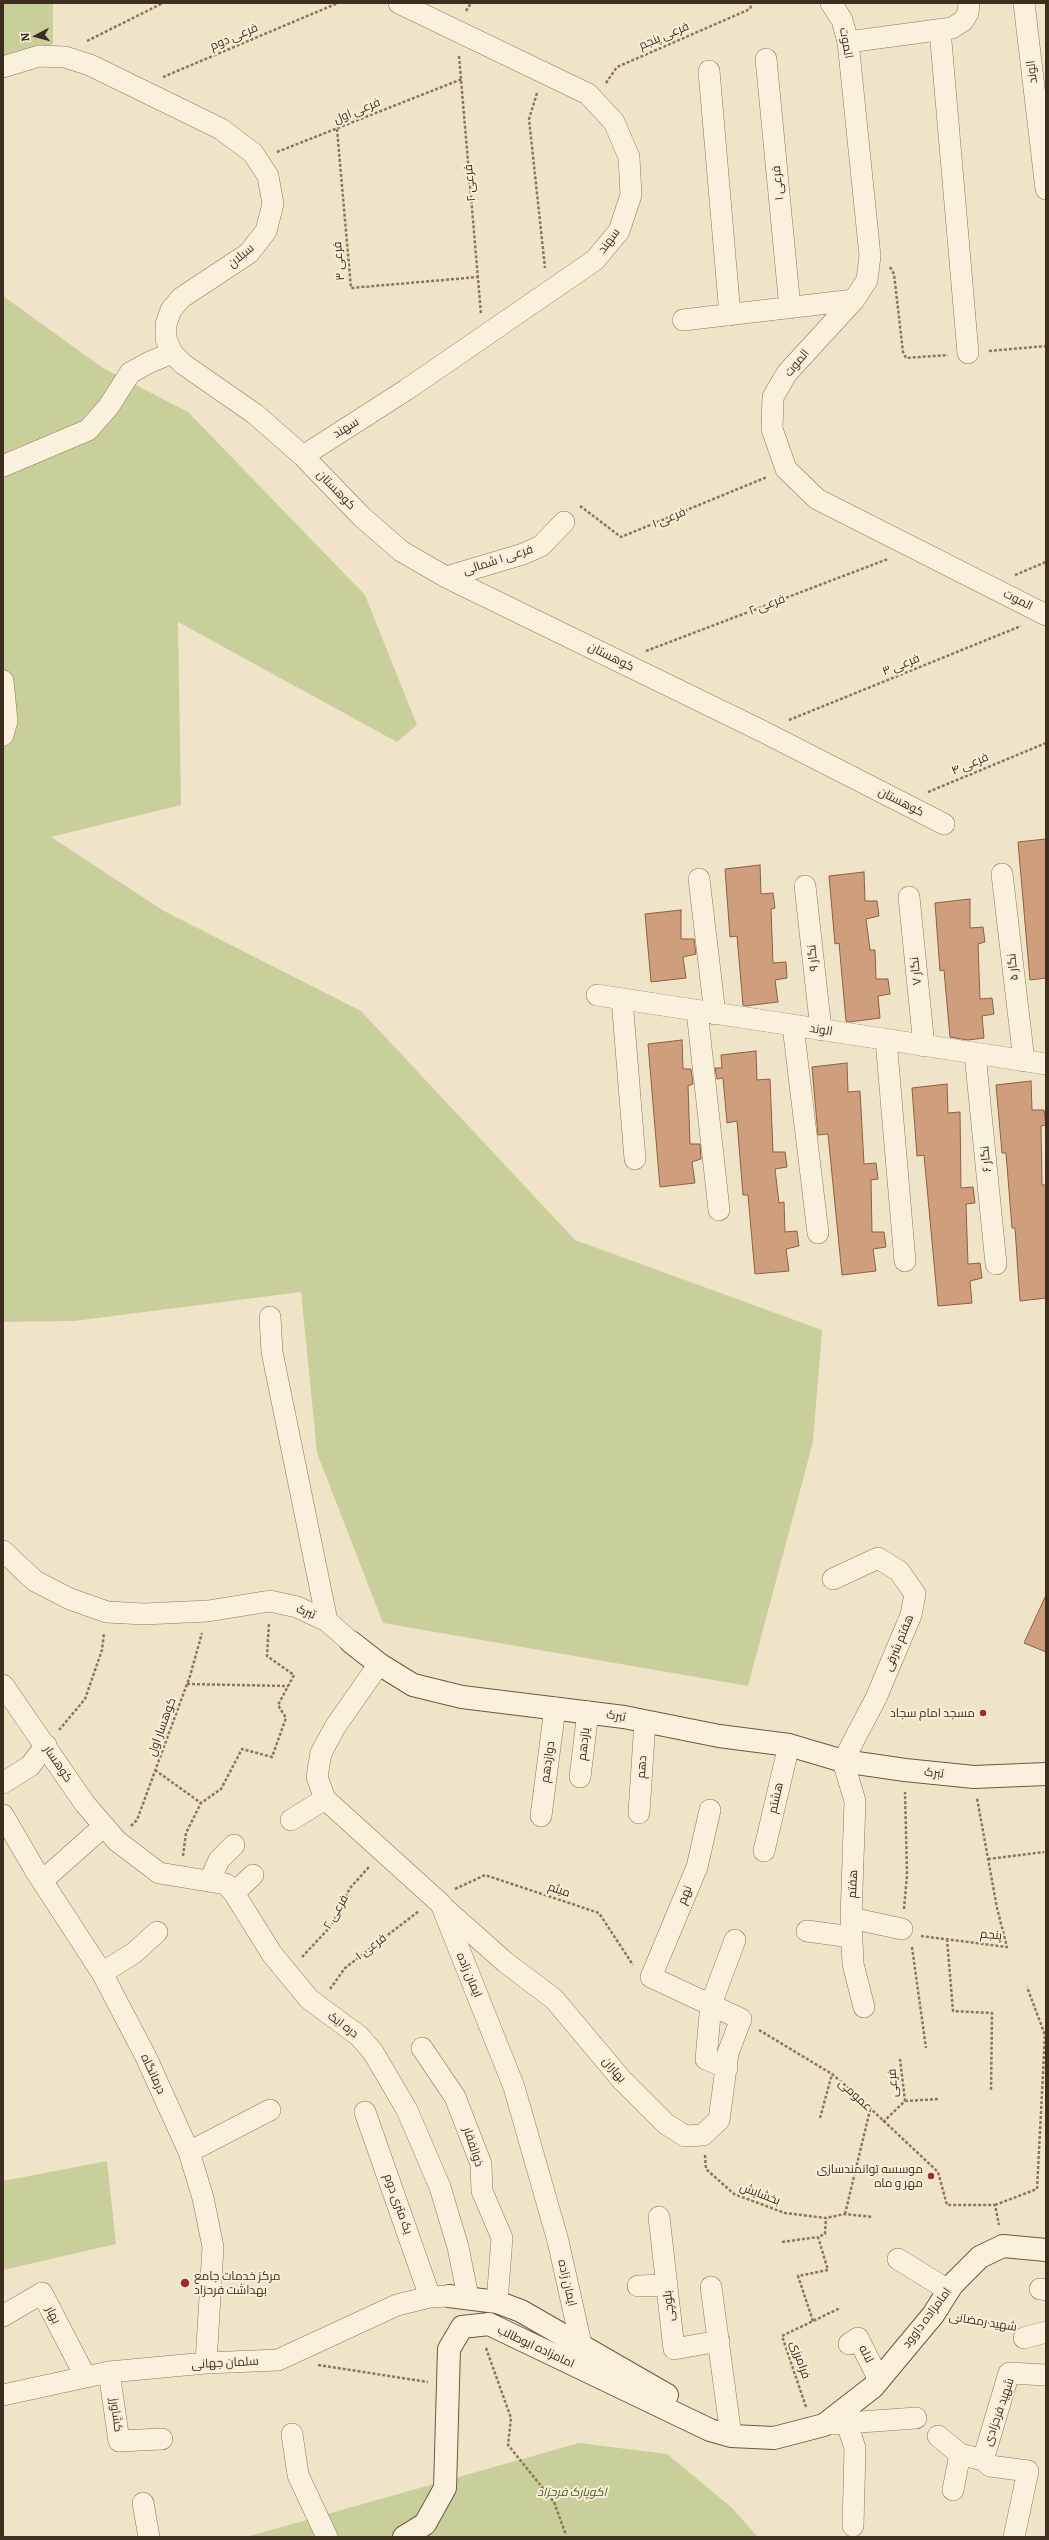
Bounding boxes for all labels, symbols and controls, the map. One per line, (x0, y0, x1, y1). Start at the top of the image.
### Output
north arrow (16, 16, 56, 56)
street label: فرعی پنجم (637, 19, 691, 53)
street label: فرعی دوم (208, 20, 260, 54)
street label: الموت (836, 26, 856, 60)
text: N (16, 32, 33, 43)
street label: الوند (1023, 60, 1041, 84)
street label: فرعی اول (332, 95, 382, 127)
street label: فرعی ۲ (461, 164, 479, 202)
street label: فرعی ۱ (769, 165, 787, 201)
street label: سهند (595, 226, 623, 256)
street label: سبلان (225, 241, 257, 271)
street label: فرعی ۳ (330, 241, 348, 281)
street label: الموت (782, 346, 812, 380)
street label: سهند (330, 415, 362, 441)
street label: کوهستان (314, 467, 358, 513)
street label: فرعی ۱ (650, 505, 688, 531)
street label: فرعی ۱ شمالی (461, 542, 535, 578)
street label: الموت (1001, 587, 1035, 613)
street label: فرعی ۲ (747, 592, 787, 618)
street label: کوهستان (586, 640, 636, 674)
street label: فرعی ۳ (880, 651, 922, 679)
street label: فرعی ۴ (949, 750, 991, 778)
street label: کوهستان (876, 784, 926, 820)
street label: نگار ۹ (804, 944, 822, 972)
street label: نگار ۵ (1004, 953, 1022, 981)
street label: نگار ۷ (907, 956, 925, 986)
street label: الوند (808, 1021, 834, 1039)
street label: نگار ۶ (977, 1145, 995, 1173)
street label: تبرک (294, 1602, 318, 1622)
street label: هفتم شرقی (881, 1613, 917, 1673)
street label: کوهسار اول (145, 1696, 179, 1758)
place label: مسجد امام سجاد (890, 1706, 975, 1720)
street label: تبرک (605, 1707, 627, 1725)
marker: مسجد امام سجاد (978, 1708, 988, 1718)
street label: یازدهم (575, 1727, 593, 1761)
street label: دوازدهم (538, 1740, 558, 1784)
street label: کوهسار (41, 1743, 75, 1785)
street label: دهم (634, 1755, 650, 1779)
street label: تبرک (923, 1765, 945, 1781)
street label: هشتم (765, 1781, 787, 1815)
street label: هفتم (845, 1869, 861, 1899)
street label: میثم (546, 1880, 572, 1900)
street label: نهم (675, 1883, 695, 1907)
street label: فرعی ۲ (320, 1892, 352, 1932)
street label: پنجم (979, 1927, 1003, 1943)
street label: فرعی ۱ (353, 1931, 389, 1963)
street label: ایمان زاده (453, 1950, 485, 2000)
street label: دره ایک (325, 2009, 361, 2041)
street label: درمانگاه (138, 2052, 168, 2096)
street label: بهاران (599, 2054, 629, 2086)
street label: فرعی (885, 2068, 901, 2098)
street label: عمومی (835, 2076, 875, 2114)
street label: ذوالفقار (460, 2125, 486, 2169)
place label: موسسه توانمندسازی مهر و ماه (817, 2162, 923, 2190)
marker: موسسه توانمندسازی مهر و ماه (926, 2171, 936, 2181)
street label: یک متری دوم (380, 2172, 416, 2236)
street label: بخشایش (738, 2180, 782, 2208)
street label: ایمان زاده (555, 2258, 579, 2308)
place label: مركز خدمات جامع بهداشت فرحزاد (194, 2269, 280, 2297)
marker: مركز خدمات جامع بهداشت فرحزاد (179, 2277, 191, 2289)
street label: امامزاده داوود (900, 2285, 954, 2351)
street label: بلوچی (660, 2290, 678, 2322)
street label: بهار (43, 2304, 63, 2326)
street label: شهید رمضانی (948, 2310, 1018, 2334)
street label: امامزاده ابوطالب (495, 2323, 577, 2371)
street label: فرامرزی (787, 2339, 813, 2381)
street label: لاله (856, 2343, 876, 2365)
street label: سلمان جهانی (191, 2354, 259, 2372)
street label: شهید فرحزادی (981, 2376, 1017, 2448)
street label: کشاورز (106, 2397, 126, 2433)
park label: اکوپارک فرحزاد (537, 2485, 607, 2499)

